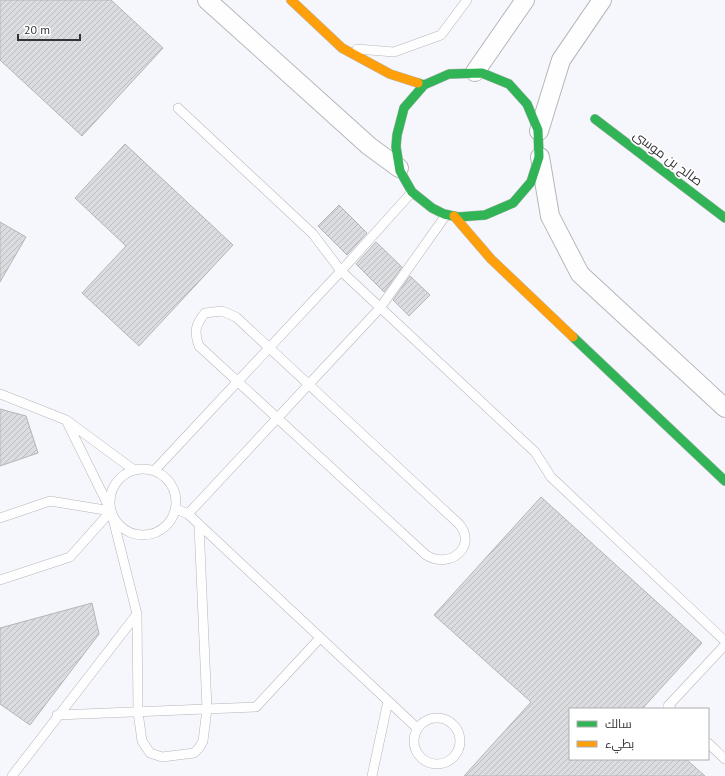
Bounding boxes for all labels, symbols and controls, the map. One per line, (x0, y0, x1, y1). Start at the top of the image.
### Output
scale bar (18, 16, 80, 42)
text: 20 m (24, 22, 50, 37)
street label: صالح بن موسى (630, 126, 706, 190)
legend (569, 708, 709, 760)
text: سالك (605, 716, 632, 731)
text: بطيء (605, 736, 634, 754)

